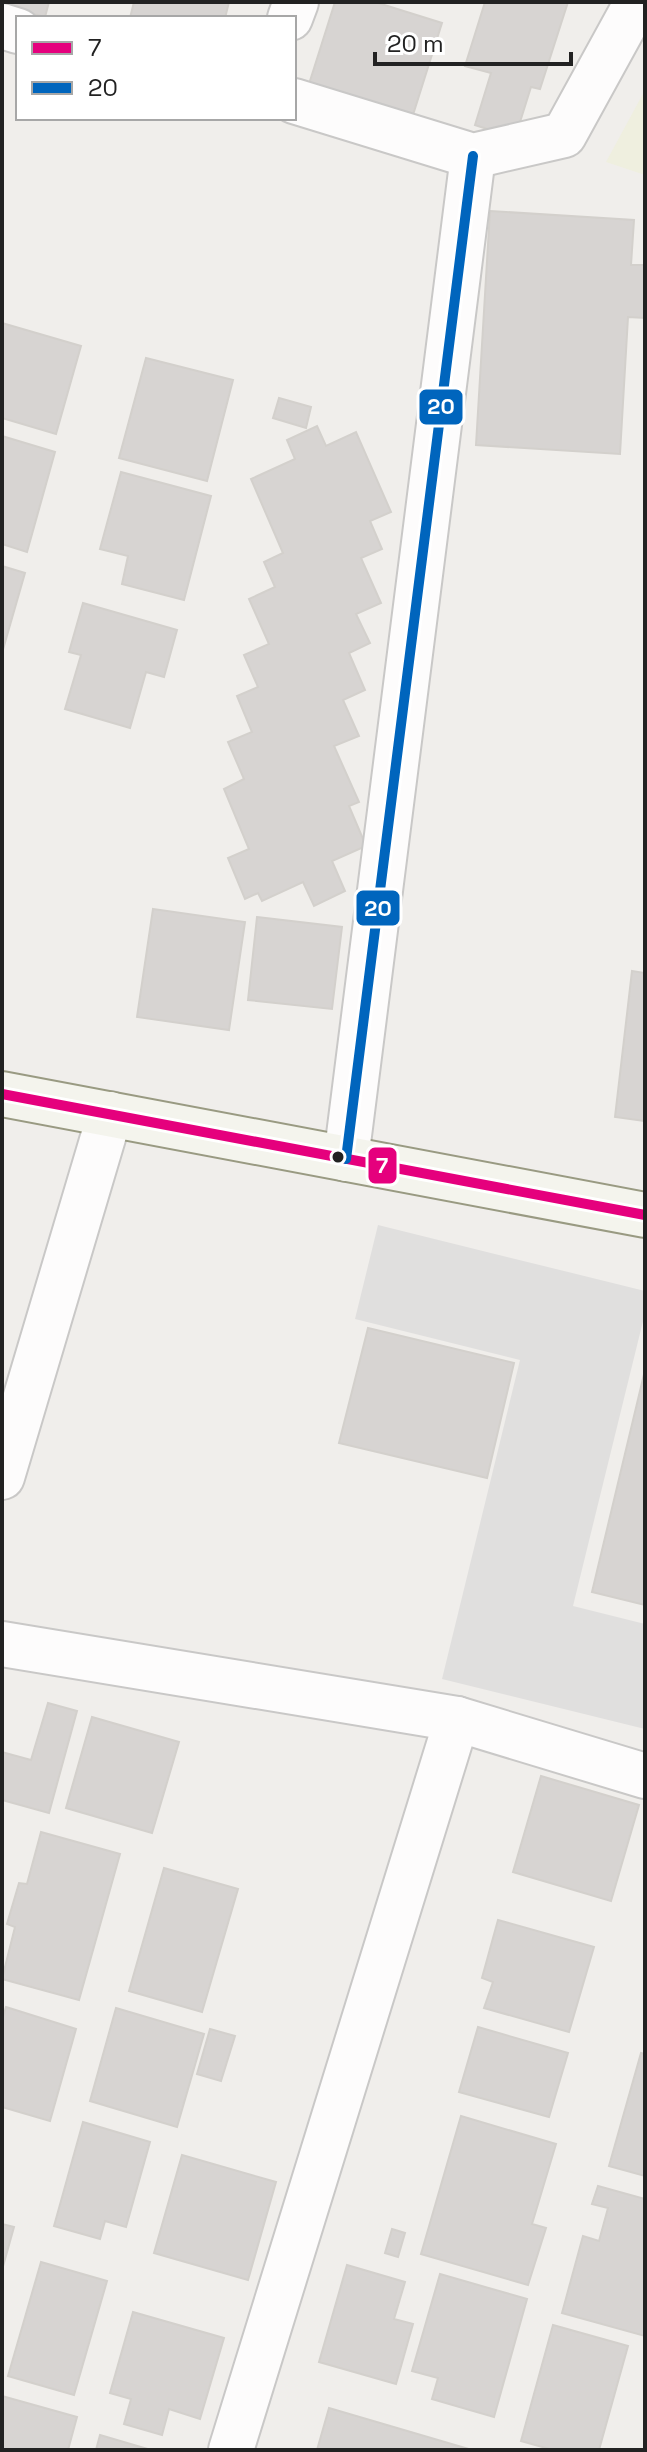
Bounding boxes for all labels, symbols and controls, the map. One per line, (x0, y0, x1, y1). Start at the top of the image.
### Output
legend (16, 16, 296, 120)
scale bar (375, 16, 571, 66)
text: 20 m (387, 28, 444, 59)
text: 7 (88, 32, 102, 63)
text: 20 (88, 72, 118, 103)
line badge: 20 (418, 388, 464, 426)
text: 20 (427, 392, 455, 420)
line badge: 20 (355, 889, 401, 927)
text: 20 (364, 894, 392, 922)
line badge: 7 (367, 1146, 398, 1185)
unlabelled marker (330, 1149, 346, 1165)
text: 7 (376, 1151, 388, 1179)

